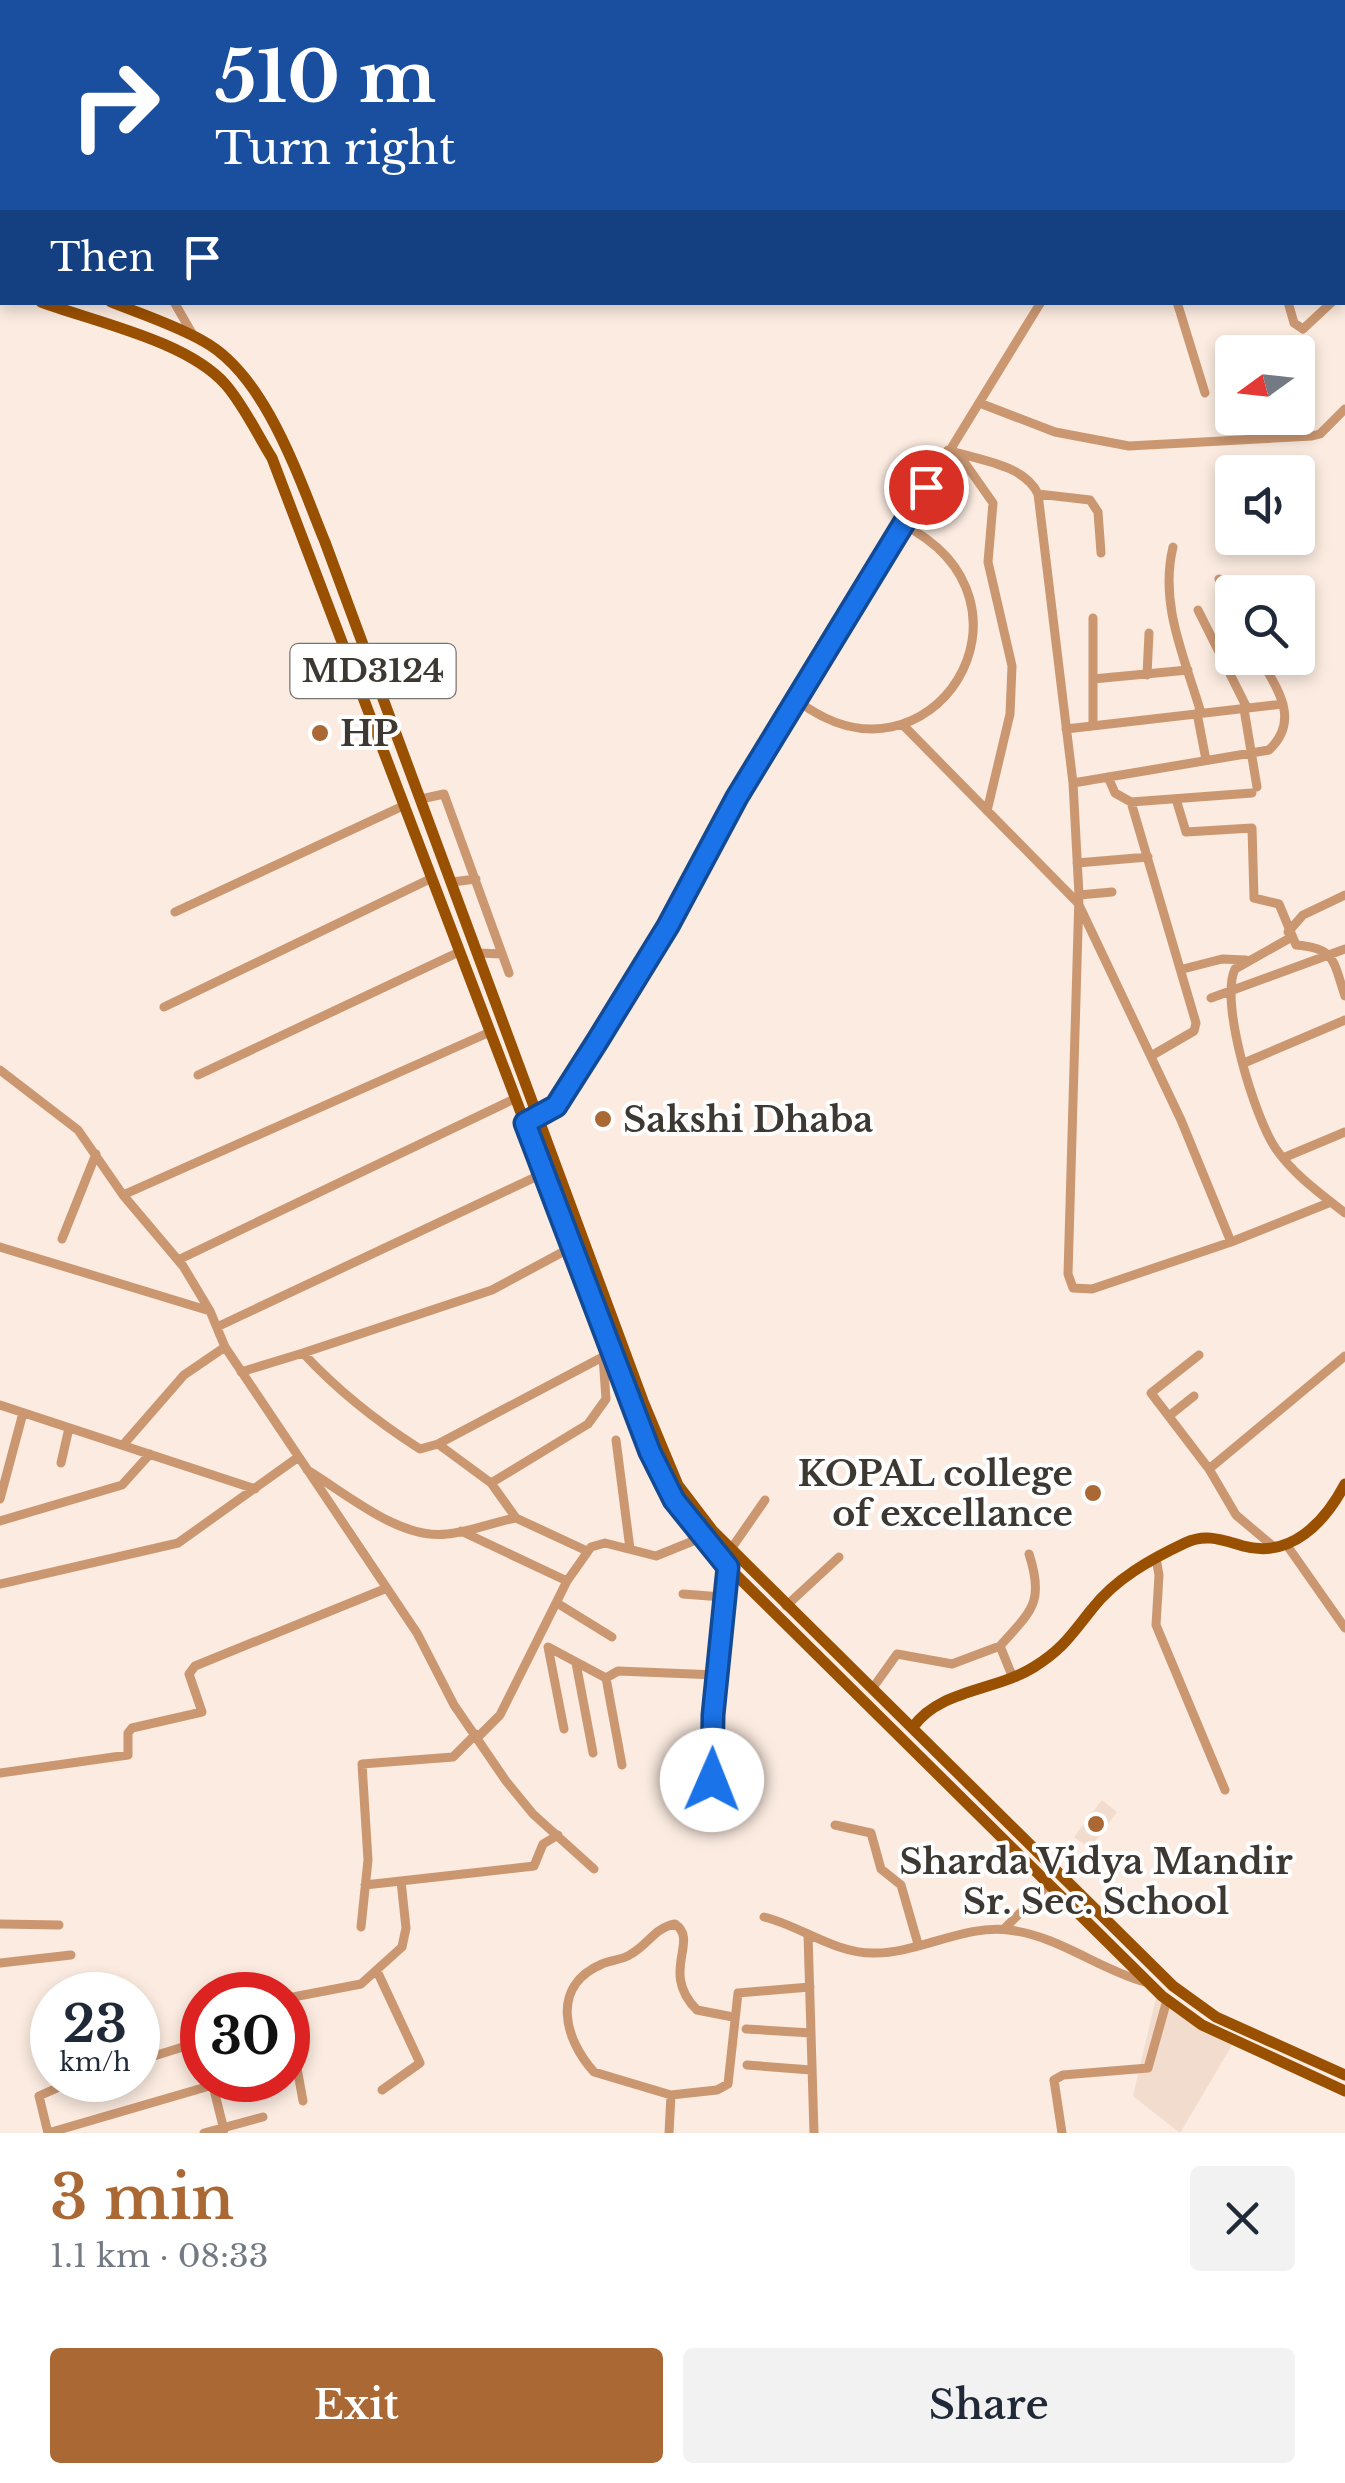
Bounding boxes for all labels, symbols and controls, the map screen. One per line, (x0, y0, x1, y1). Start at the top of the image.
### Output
text: 510 m (215, 34, 436, 121)
icon: right (50, 40, 180, 170)
text: Turn right (215, 120, 456, 176)
icon: arrive (175, 230, 230, 285)
text: Then (50, 234, 155, 281)
north arrow (1215, 335, 1315, 435)
map controls (1215, 335, 1315, 675)
pin (884, 445, 969, 530)
button: sound (1215, 455, 1315, 555)
icon: arrive (899, 460, 954, 515)
button: search (1215, 575, 1315, 675)
road number: MD3124 (290, 644, 456, 698)
place label: HP (340, 712, 398, 755)
marker: HP (309, 722, 331, 744)
place label: Sakshi Dhaba (623, 1098, 873, 1141)
marker: Sakshi Dhaba (592, 1108, 614, 1130)
place label: KOPAL college of excellance (798, 1452, 1073, 1535)
marker: KOPAL college of excellance (1082, 1482, 1104, 1504)
position arrow (660, 1728, 764, 1832)
marker: Sharda Vidya Mandir Sr. Sec. School (1085, 1813, 1107, 1835)
place label: Sharda Vidya Mandir Sr. Sec. School (899, 1840, 1293, 1923)
speed limit sign: 30 (180, 1972, 310, 2102)
text: 23 (63, 1993, 127, 2056)
text: km/h (60, 2047, 130, 2078)
text: 3 min (50, 2161, 234, 2235)
button: close (1190, 2166, 1295, 2271)
text: 1.1 km · 08:33 (50, 2236, 269, 2276)
button: Exit (50, 2348, 663, 2463)
button: Share (683, 2348, 1295, 2463)

